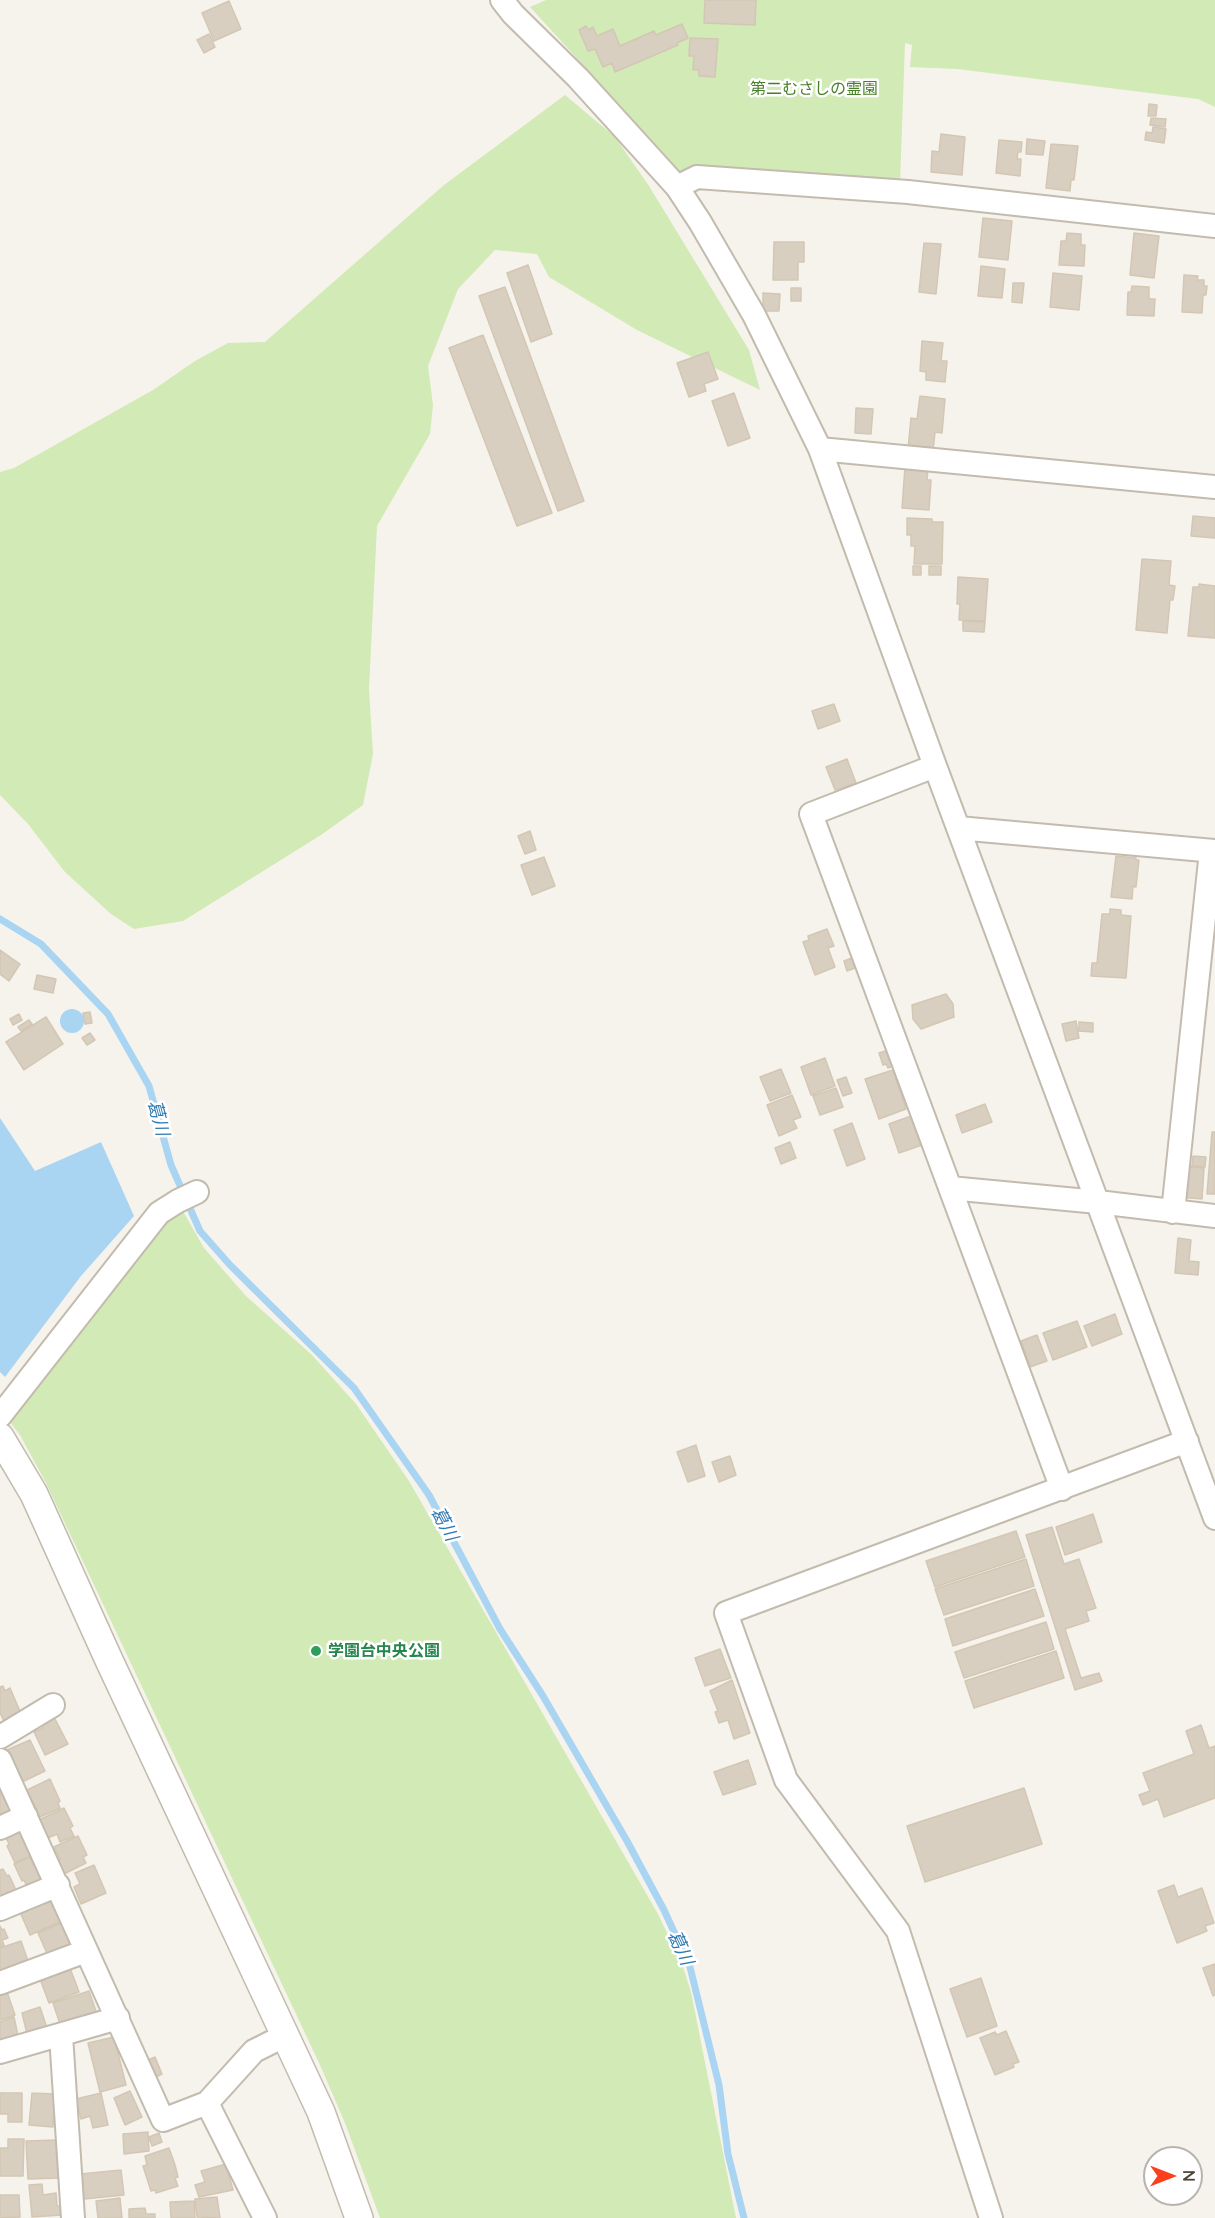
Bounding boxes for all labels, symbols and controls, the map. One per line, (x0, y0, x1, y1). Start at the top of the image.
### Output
park label: 第二むさしの霊園 (750, 79, 878, 99)
water label: 葛川 (143, 1098, 173, 1138)
water label: 葛川 (426, 1503, 462, 1545)
place label: 学園台中央公園 (328, 1641, 440, 1661)
marker: 学園台中央公園 (309, 1644, 323, 1658)
water label: 葛川 (663, 1927, 697, 1969)
north arrow (1143, 2146, 1203, 2206)
text: N (1179, 2170, 1199, 2182)

